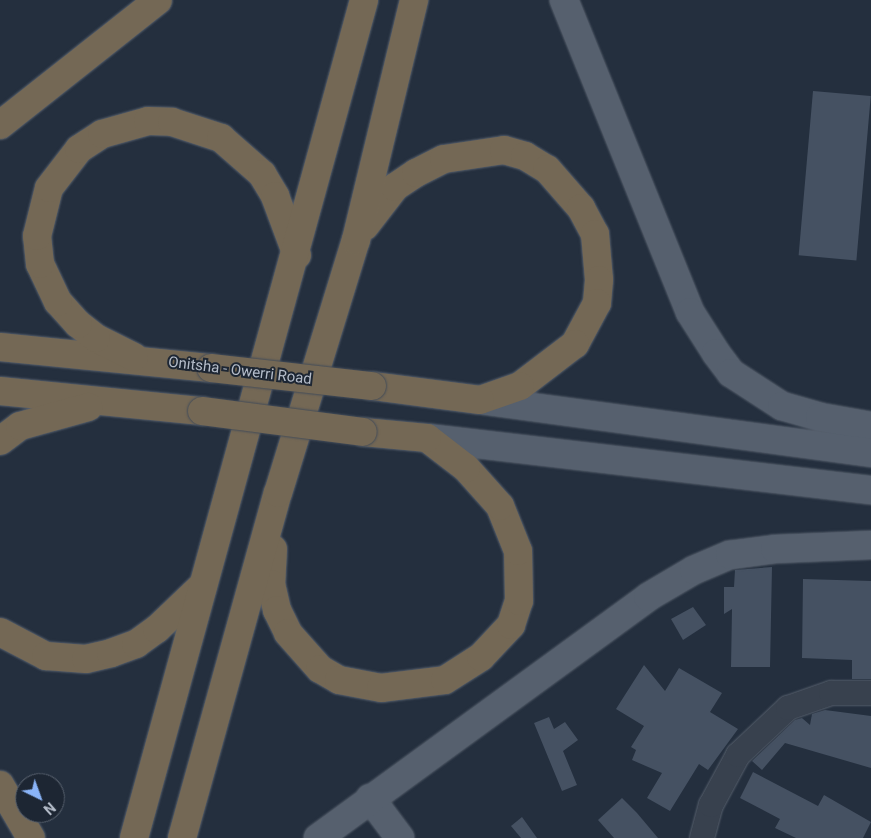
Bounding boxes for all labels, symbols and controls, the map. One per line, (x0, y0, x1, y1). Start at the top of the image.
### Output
street label: Onitsha - Owerri Road (167, 353, 313, 389)
north arrow (15, 773, 65, 823)
text: N (40, 799, 58, 818)

